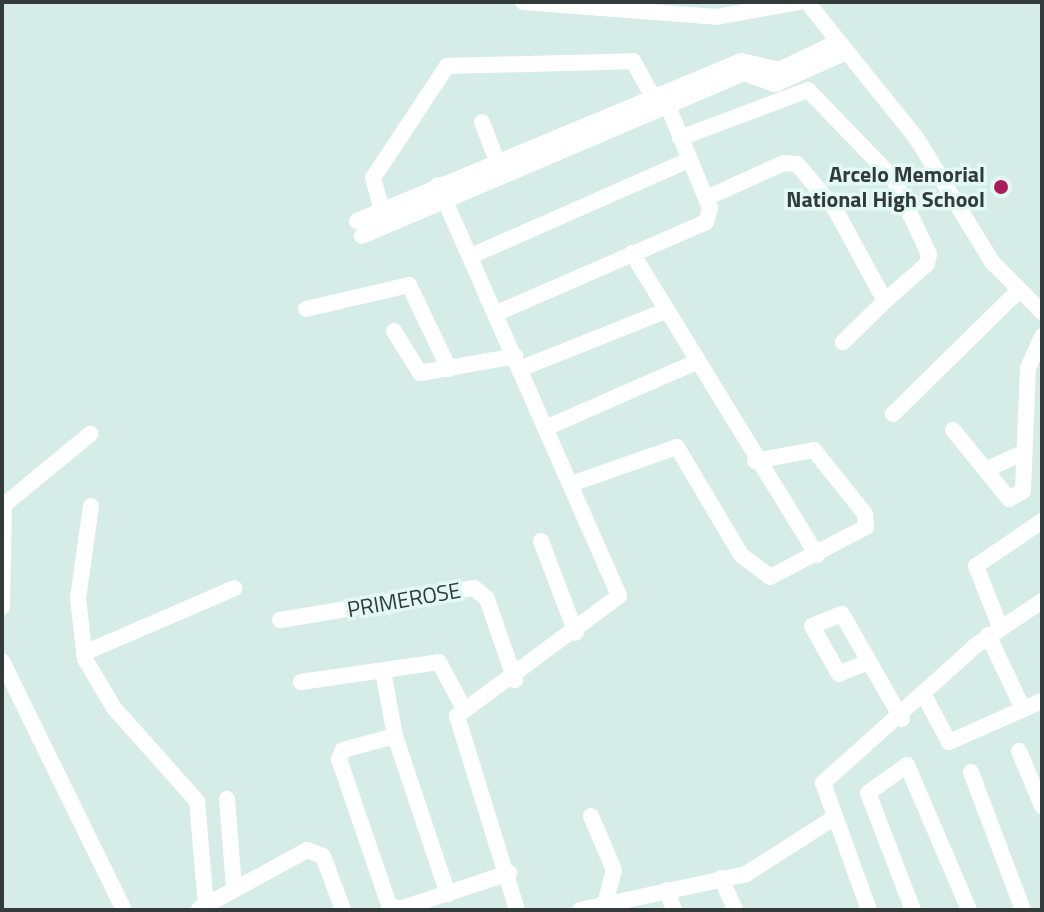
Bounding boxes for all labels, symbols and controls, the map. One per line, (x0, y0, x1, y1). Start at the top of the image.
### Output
place label: Arcelo Memorial National High School (786, 161, 985, 212)
marker: Arcelo Memorial National High School (992, 178, 1010, 196)
street label: PRIMEROSE (345, 577, 463, 623)

